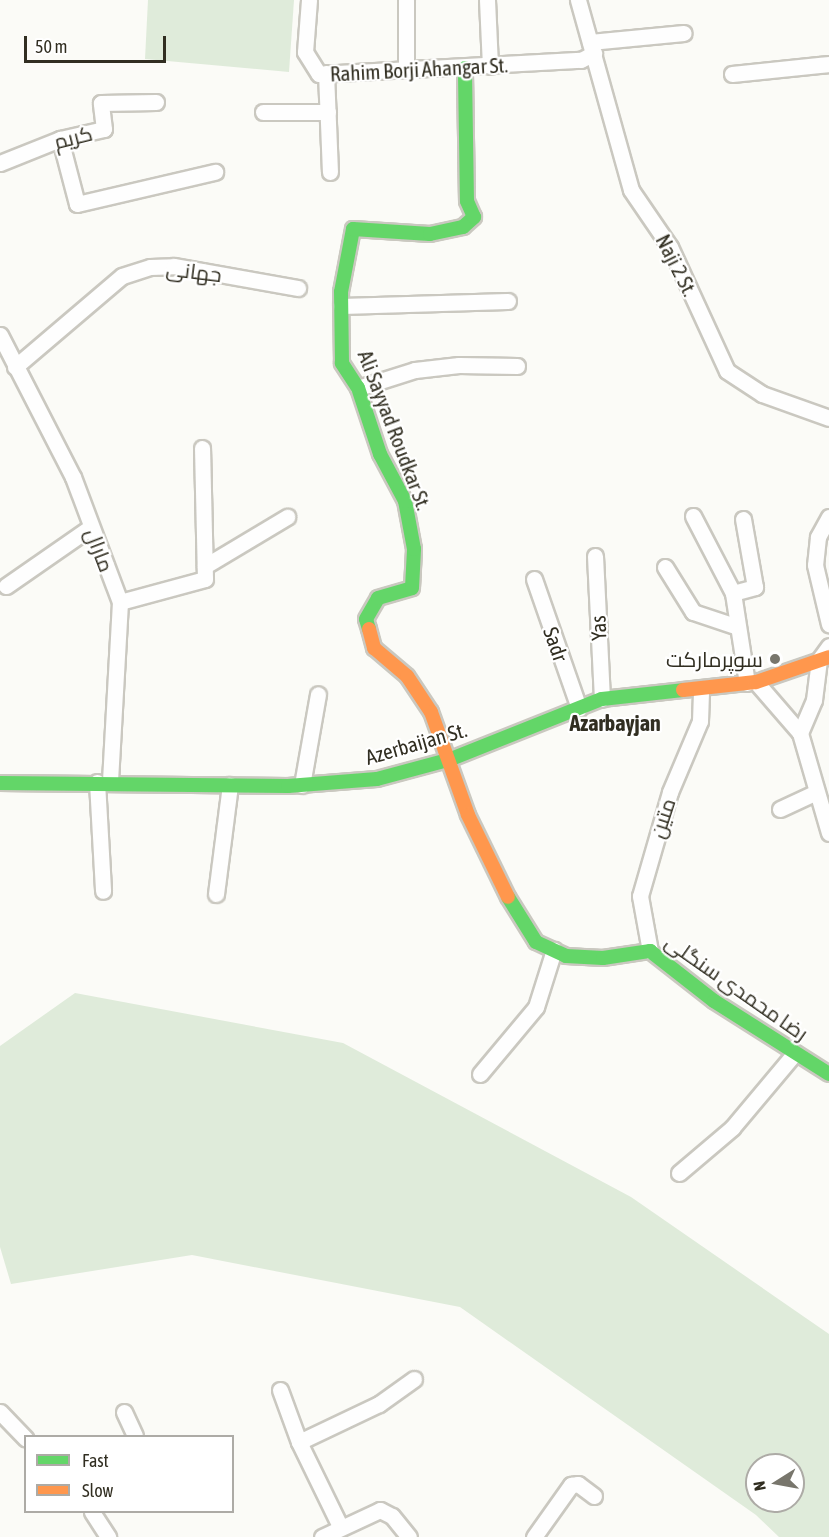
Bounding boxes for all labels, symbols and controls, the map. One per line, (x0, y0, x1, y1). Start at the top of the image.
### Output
scale bar (27, 24, 170, 62)
text: 50 m (35, 36, 67, 57)
street label: Rahim Borji Ahangar St. (329, 52, 509, 86)
street label: کریم (51, 120, 95, 154)
street label: Naji 2 St. (651, 230, 703, 300)
street label: جهانی (165, 255, 223, 287)
street label: Ali Sayyad Roudkar St. (353, 347, 437, 513)
street label: مارال (80, 525, 120, 575)
street label: Yas (585, 615, 611, 641)
street label: Sadr (538, 623, 574, 665)
place label: سوپرمارکت (666, 646, 763, 672)
marker: سوپرمارکت (768, 652, 782, 666)
district label: Azarbayjan (569, 711, 661, 737)
street label: Azerbaijan St. (362, 717, 470, 769)
street label: متین (644, 795, 680, 841)
street label: رضا محمدی سنگلی (661, 928, 813, 1046)
legend (24, 1435, 234, 1513)
text: Fast (82, 1450, 109, 1471)
north arrow (745, 1453, 805, 1513)
text: Slow (82, 1480, 113, 1501)
text: N (750, 1480, 769, 1492)

